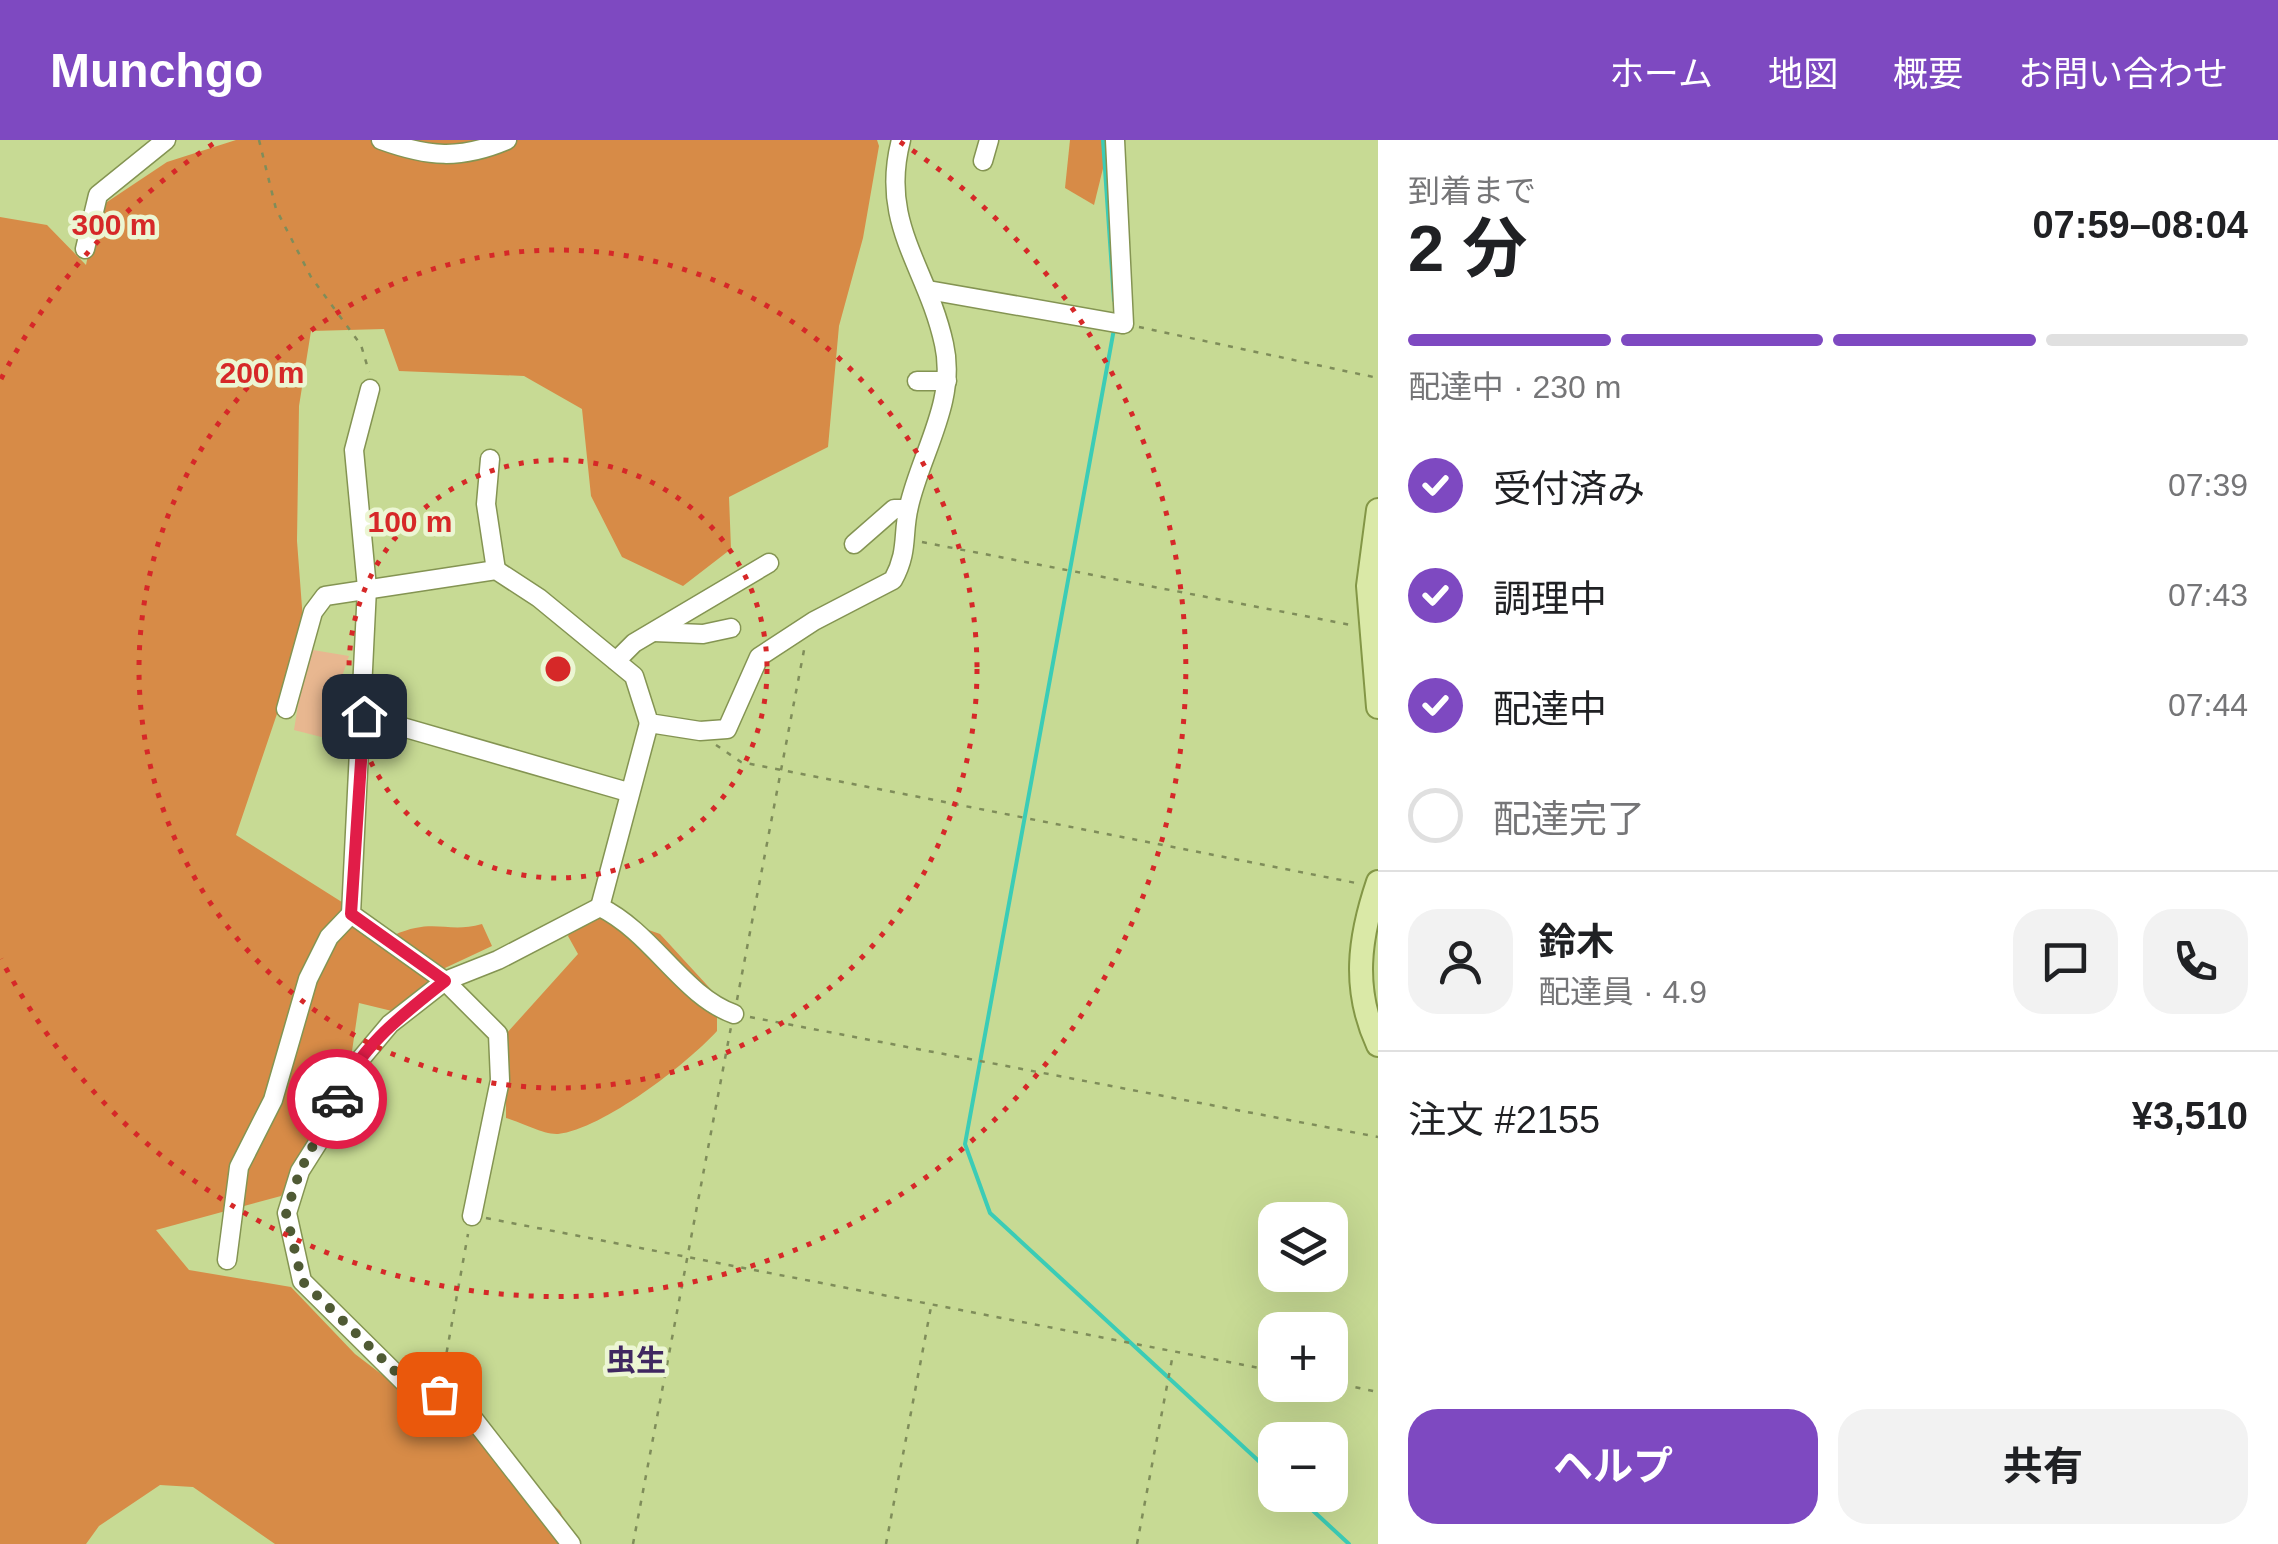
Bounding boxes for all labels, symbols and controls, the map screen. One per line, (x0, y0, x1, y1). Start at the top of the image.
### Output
text: Munchgo (50, 44, 263, 97)
text: ホーム (1609, 54, 1713, 93)
text: 地図 (1768, 54, 1838, 93)
text: 概要 (1893, 54, 1963, 93)
text: お問い合わせ (2018, 54, 2228, 93)
text: 到着まで (1408, 173, 1536, 209)
text: 07:59–08:04 (2032, 204, 2248, 246)
text: 300 m (71, 208, 157, 241)
text: 2 分 (1408, 212, 1527, 285)
text: 200 m (219, 356, 305, 389)
text: 配達中 · 230 m (1408, 369, 1621, 405)
icon: check (1408, 458, 1463, 513)
text: 07:39 (2168, 467, 2248, 503)
text: 受付済み (1493, 468, 1645, 510)
text: 100 m (367, 505, 453, 538)
icon: check (1408, 568, 1463, 623)
text: 07:43 (2168, 577, 2248, 613)
text: 調理中 (1493, 578, 1607, 620)
centre of rings (540, 651, 576, 687)
pin (322, 674, 407, 759)
icon: check (1408, 678, 1463, 733)
text: 07:44 (2168, 687, 2248, 723)
text: 配達中 (1493, 688, 1607, 730)
icon: home (337, 689, 392, 744)
text: 配達完了 (1493, 798, 1645, 840)
button: person (1408, 909, 1513, 1014)
button: chat (2013, 909, 2118, 1014)
button: phone (2143, 909, 2248, 1014)
text: 鈴木 (1538, 921, 1614, 963)
text: 配達員 · 4.9 (1538, 974, 1707, 1010)
courier (287, 1049, 387, 1149)
icon: car (310, 1072, 365, 1127)
text: ¥3,510 (2132, 1095, 2248, 1137)
text: 注文 #2155 (1408, 1099, 1600, 1141)
map controls (1258, 1202, 1348, 1512)
button: layers (1258, 1202, 1348, 1292)
button: + (1258, 1312, 1348, 1402)
district label: 虫生 (606, 1344, 666, 1377)
pin (397, 1352, 482, 1437)
icon: bag (412, 1367, 467, 1422)
button: ヘルプ (1408, 1409, 1818, 1524)
button: 共有 (1838, 1409, 2248, 1524)
button: − (1258, 1422, 1348, 1512)

